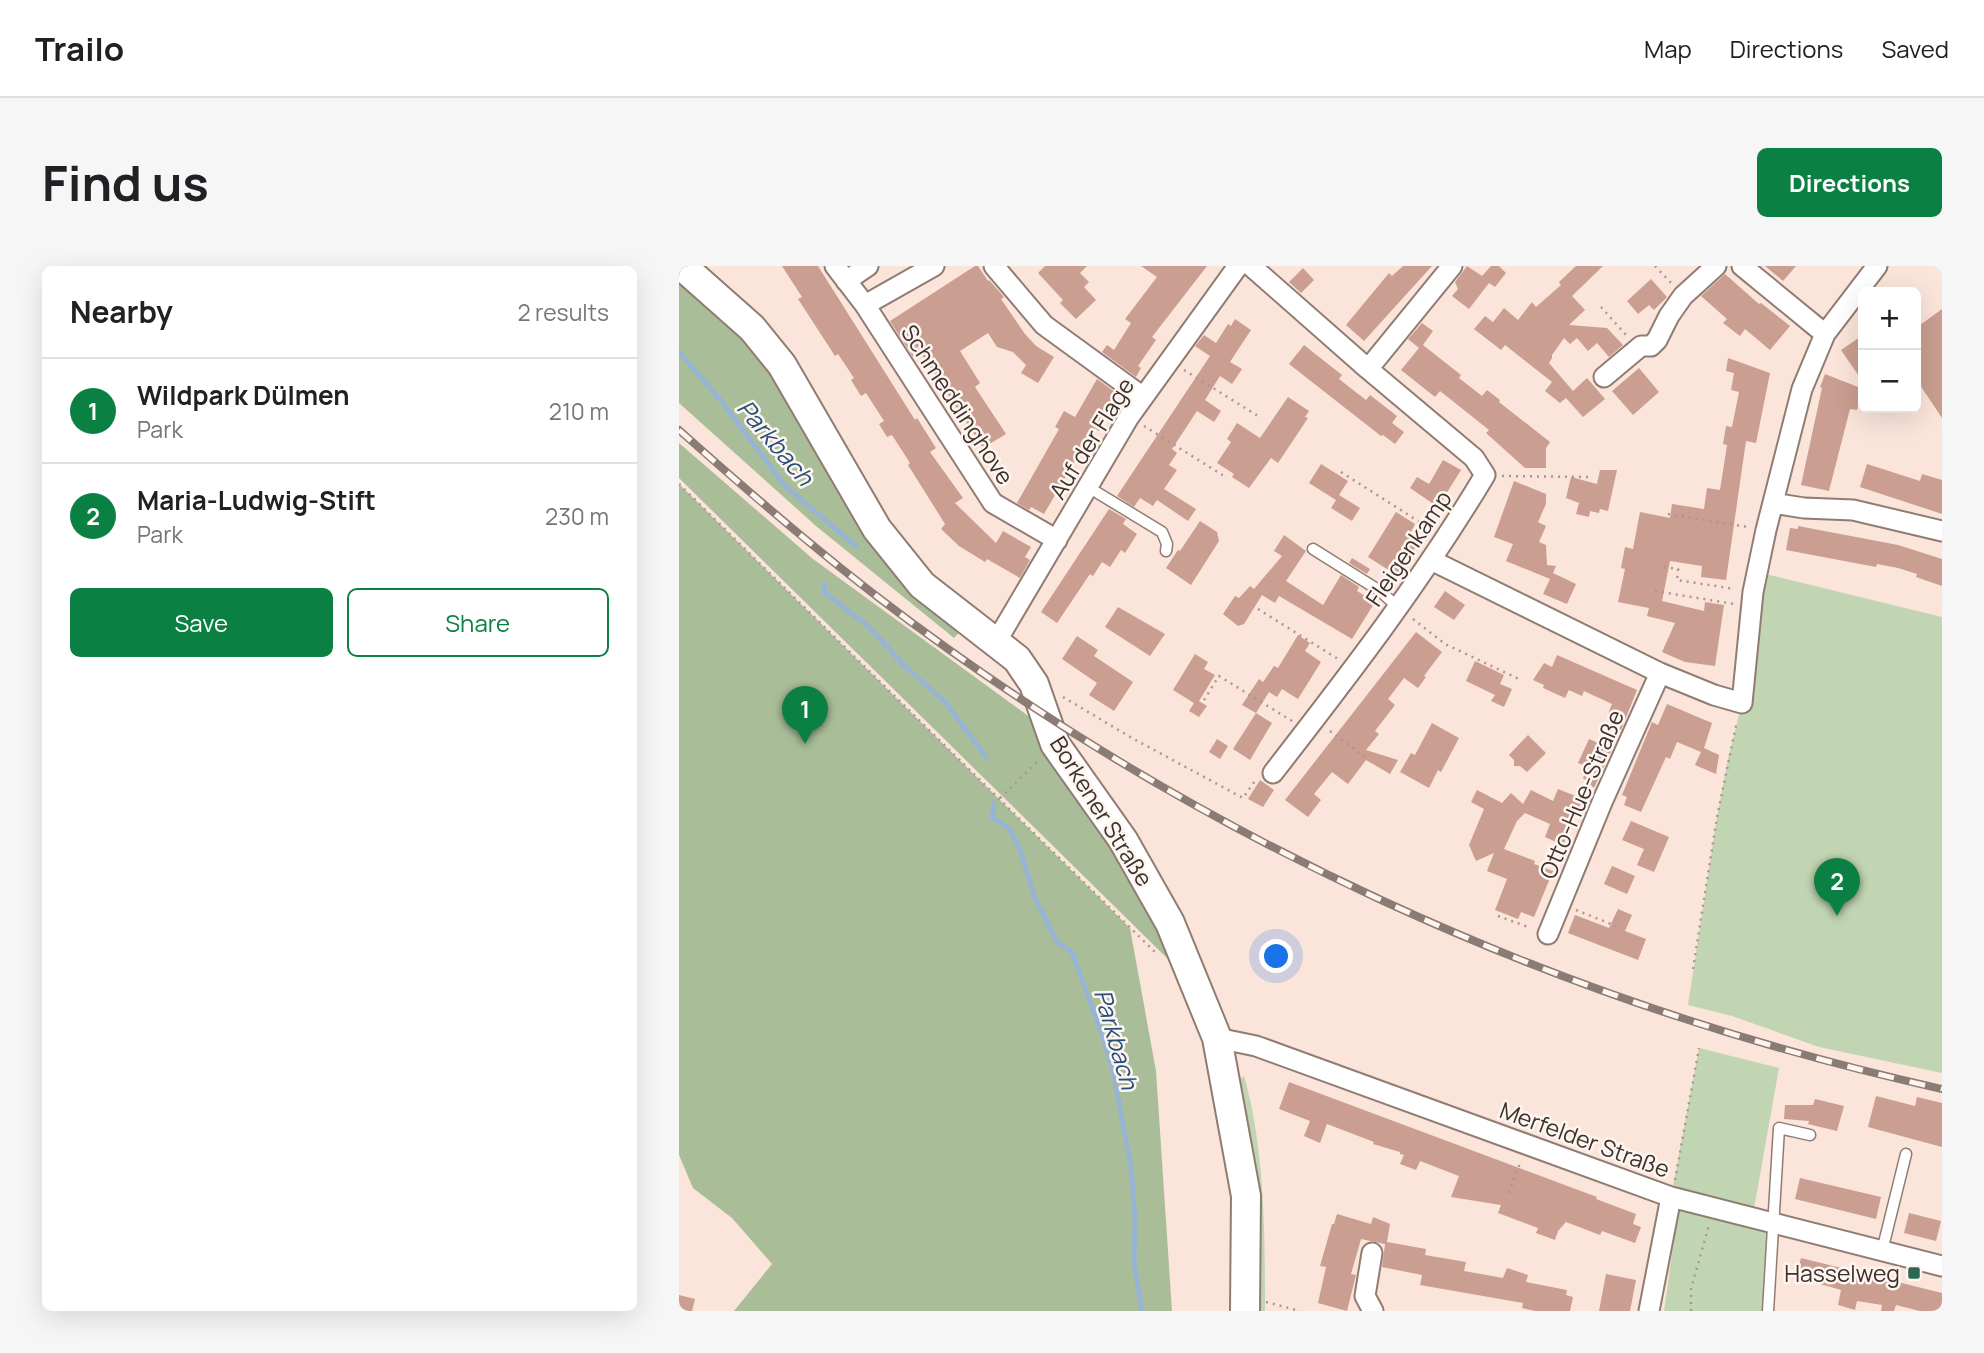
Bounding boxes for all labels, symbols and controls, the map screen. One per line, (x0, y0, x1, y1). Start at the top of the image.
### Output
text: Trailo (35, 26, 124, 71)
text: Map (1644, 32, 1692, 65)
text: Directions (1730, 32, 1843, 65)
text: Saved (1881, 32, 1949, 65)
button: Directions (1757, 148, 1942, 217)
text: Find us (42, 149, 209, 216)
map controls (1858, 287, 1921, 413)
button: + (1858, 287, 1921, 350)
text: Nearby (70, 291, 173, 332)
text: 2 results (517, 296, 609, 328)
street label: Schmeddinghove (894, 318, 1022, 490)
button: − (1858, 350, 1921, 413)
street label: Auf der Flage (1041, 371, 1141, 505)
text: Wildpark Dülmen (137, 377, 349, 413)
water label: Parkbach (730, 392, 822, 493)
text: 1 (88, 395, 98, 427)
text: 210 m (549, 395, 609, 427)
text: Park (137, 413, 183, 445)
text: Maria-Ludwig-Stift (137, 482, 376, 518)
street label: Fleigenkamp (1357, 484, 1459, 612)
text: 2 (86, 500, 100, 532)
text: 230 m (545, 500, 609, 532)
text: Park (137, 518, 183, 550)
button: Save (70, 588, 333, 657)
button: Share (347, 588, 609, 657)
pin: 1 (782, 686, 828, 744)
street label: Otto-Hue-Straße (1531, 705, 1631, 883)
street label: Borkener Straße (1043, 730, 1161, 892)
pin: 2 (1814, 858, 1860, 916)
your location (1259, 939, 1293, 973)
water label: Parkbach (1087, 985, 1147, 1094)
street label: Merfelder Straße (1496, 1093, 1674, 1185)
place label: Hasselweg (1784, 1257, 1900, 1289)
marker: Hasselweg (1906, 1265, 1922, 1281)

